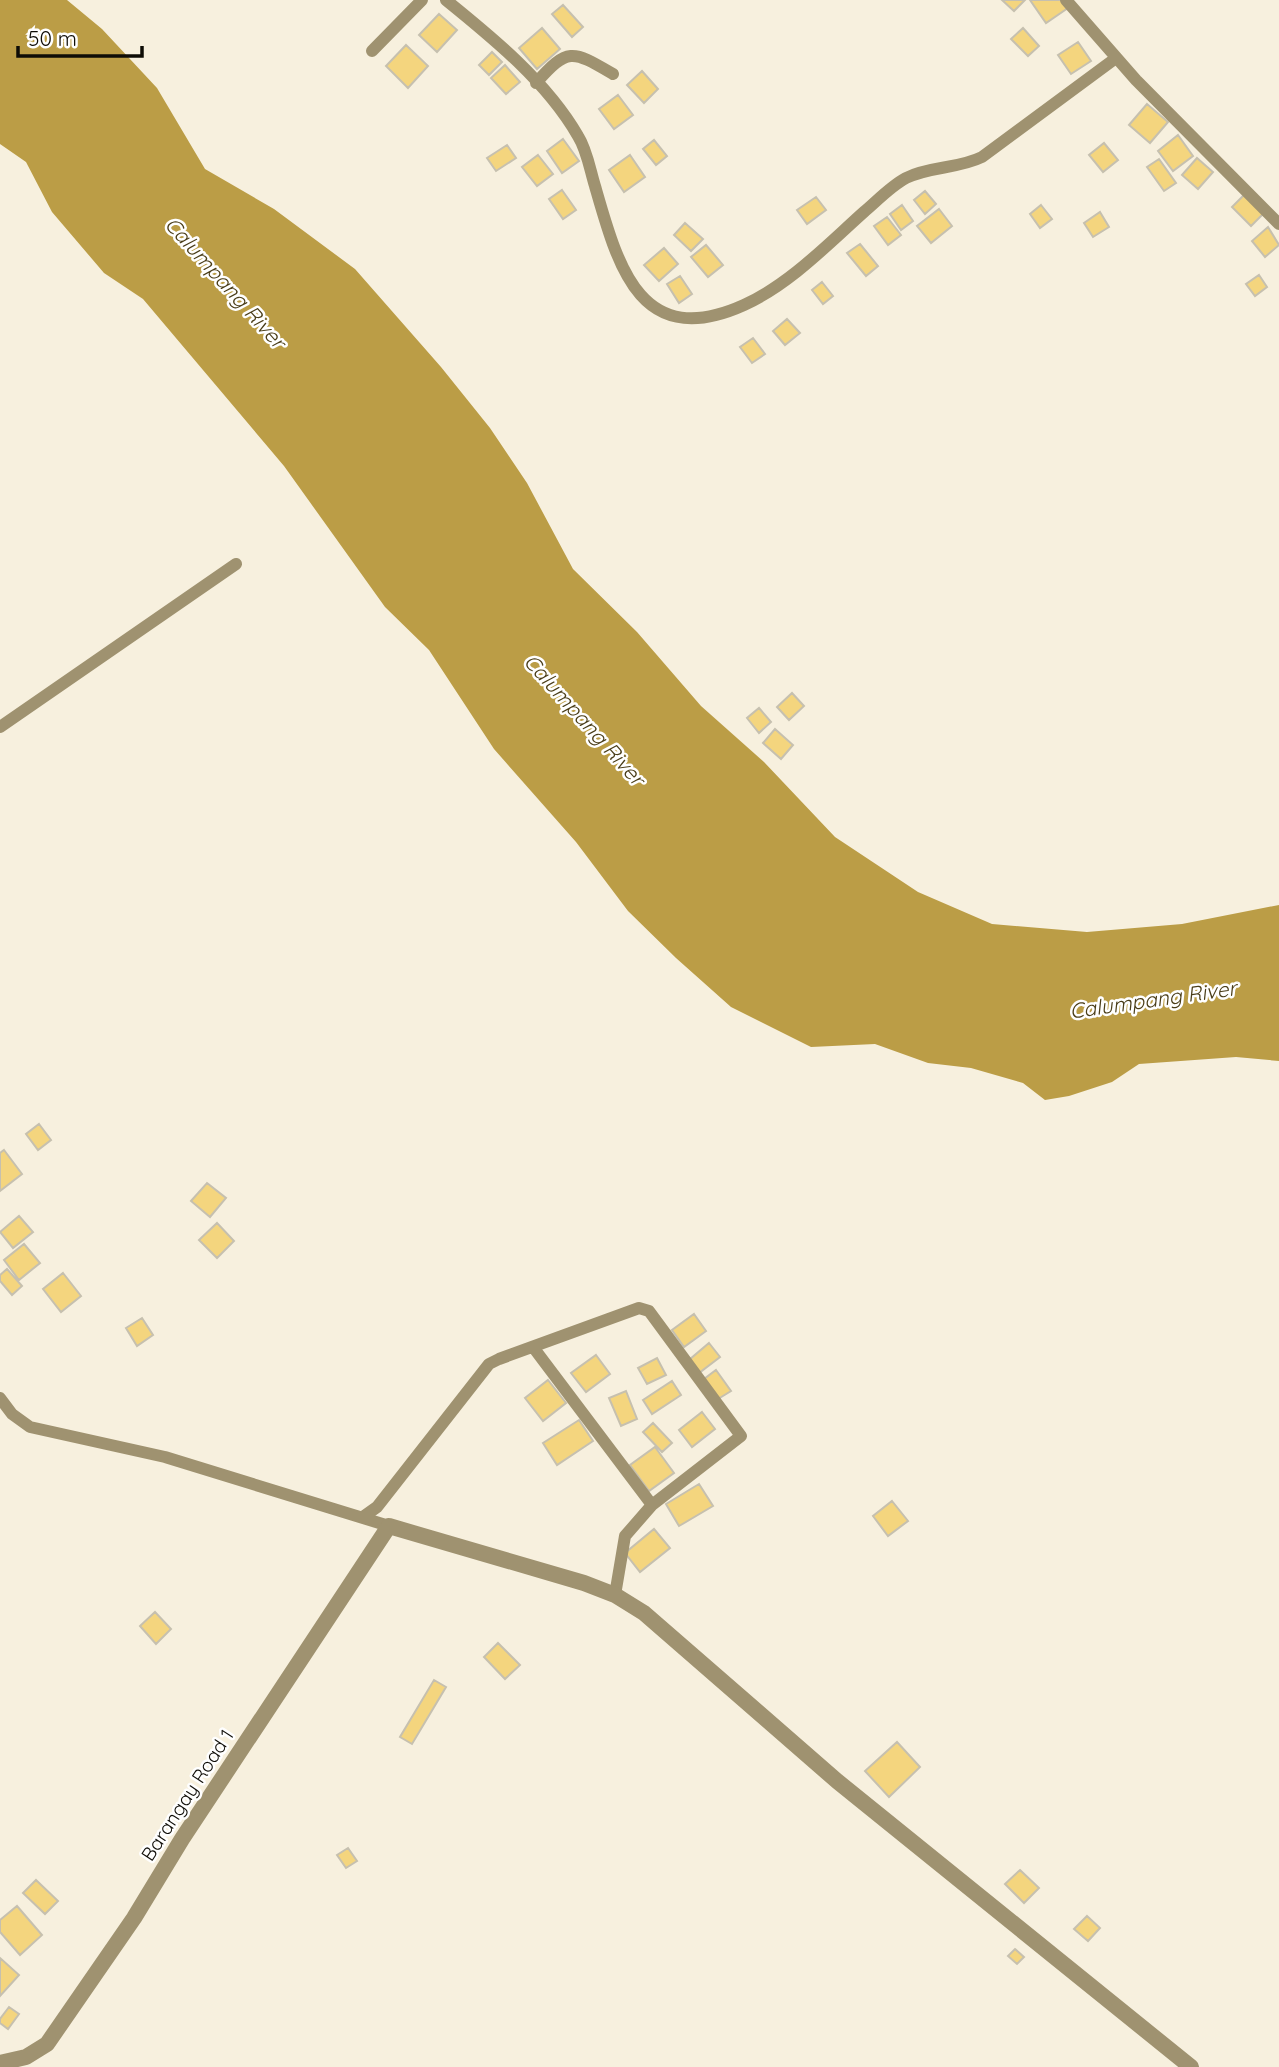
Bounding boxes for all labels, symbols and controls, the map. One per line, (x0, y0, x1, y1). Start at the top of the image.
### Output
scale bar (18, 14, 142, 58)
text: 50 m (28, 25, 77, 51)
water label: Calumpang River (160, 211, 294, 356)
water label: Calumpang River (519, 648, 653, 793)
water label: Calumpang River (1068, 974, 1241, 1024)
street label: Barangay Road 1 (136, 1725, 238, 1865)

